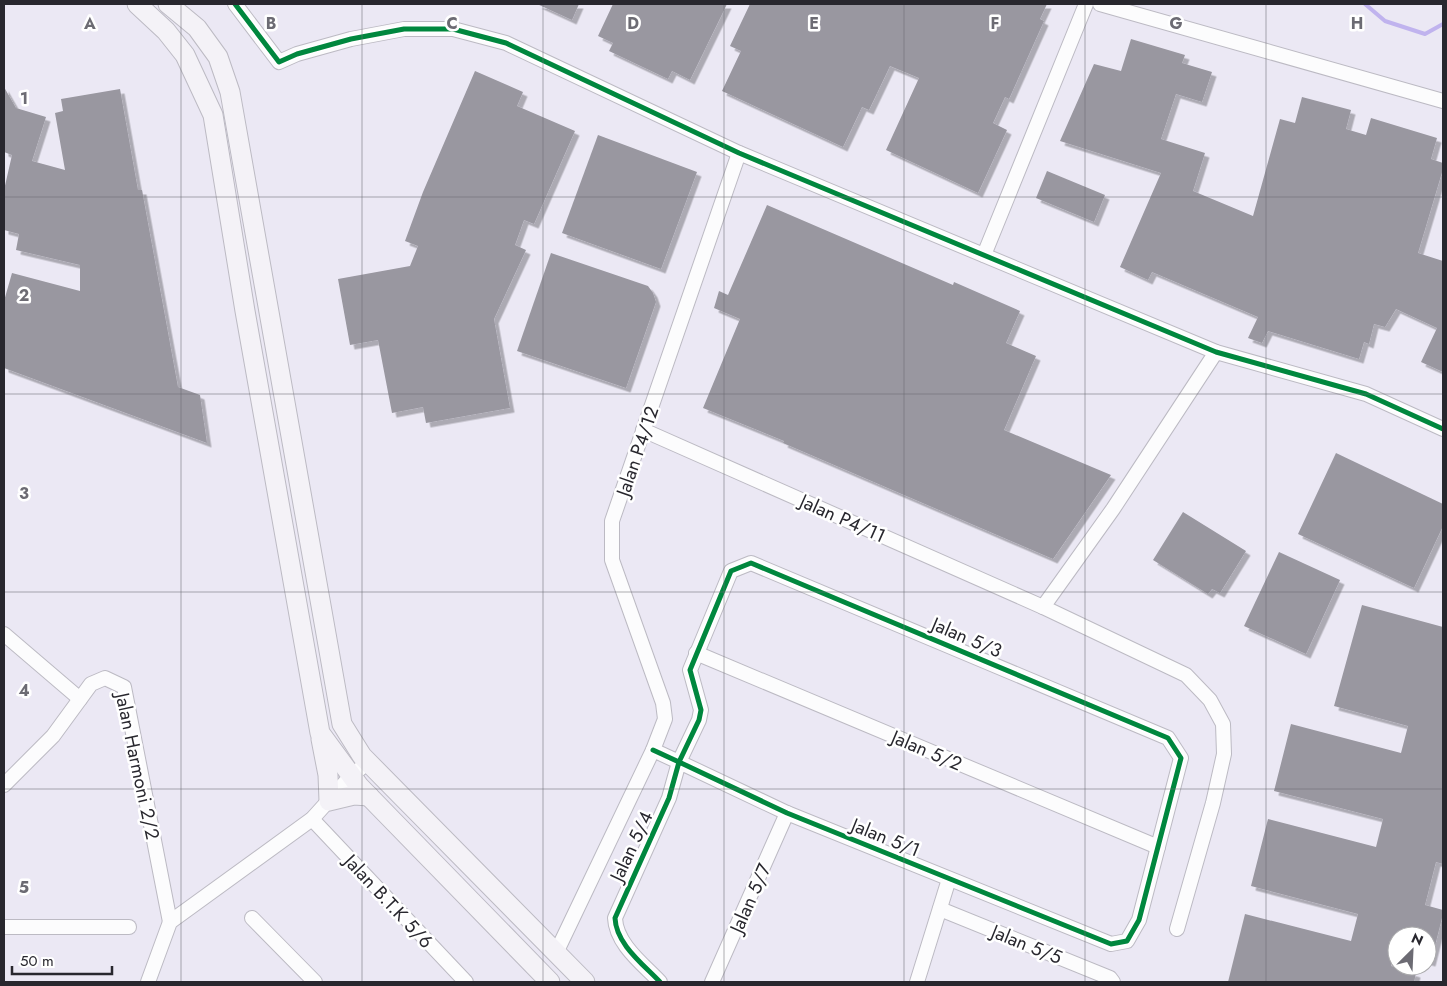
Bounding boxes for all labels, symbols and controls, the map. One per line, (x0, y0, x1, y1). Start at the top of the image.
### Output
text: A (83, 12, 96, 35)
text: B (266, 12, 276, 35)
text: C (446, 12, 458, 35)
text: D (627, 12, 639, 35)
text: E (809, 12, 819, 35)
text: F (991, 12, 999, 35)
text: G (1169, 12, 1183, 35)
text: H (1351, 12, 1363, 35)
text: 1 (20, 87, 28, 110)
text: 2 (19, 284, 29, 307)
street label: Jalan P4/12 (609, 403, 665, 503)
text: 3 (19, 482, 29, 505)
street label: Jalan P4/11 (793, 486, 890, 549)
street label: Jalan 5/3 (925, 609, 1006, 664)
text: 4 (18, 679, 30, 702)
street label: Jalan Harmoni 2/2 (108, 687, 166, 842)
street label: Jalan 5/2 (885, 722, 966, 777)
street label: Jalan 5/4 (602, 807, 659, 888)
street label: Jalan 5/1 (845, 810, 924, 863)
street label: Jalan B.T.K 5/6 (336, 846, 439, 954)
street label: Jalan 5/7 (722, 859, 778, 940)
text: 5 (19, 876, 29, 899)
street label: Jalan 5/5 (985, 917, 1066, 971)
north arrow (1387, 926, 1437, 976)
text: N (1408, 928, 1426, 951)
scale bar (12, 944, 112, 976)
text: 50 m (20, 950, 54, 972)

